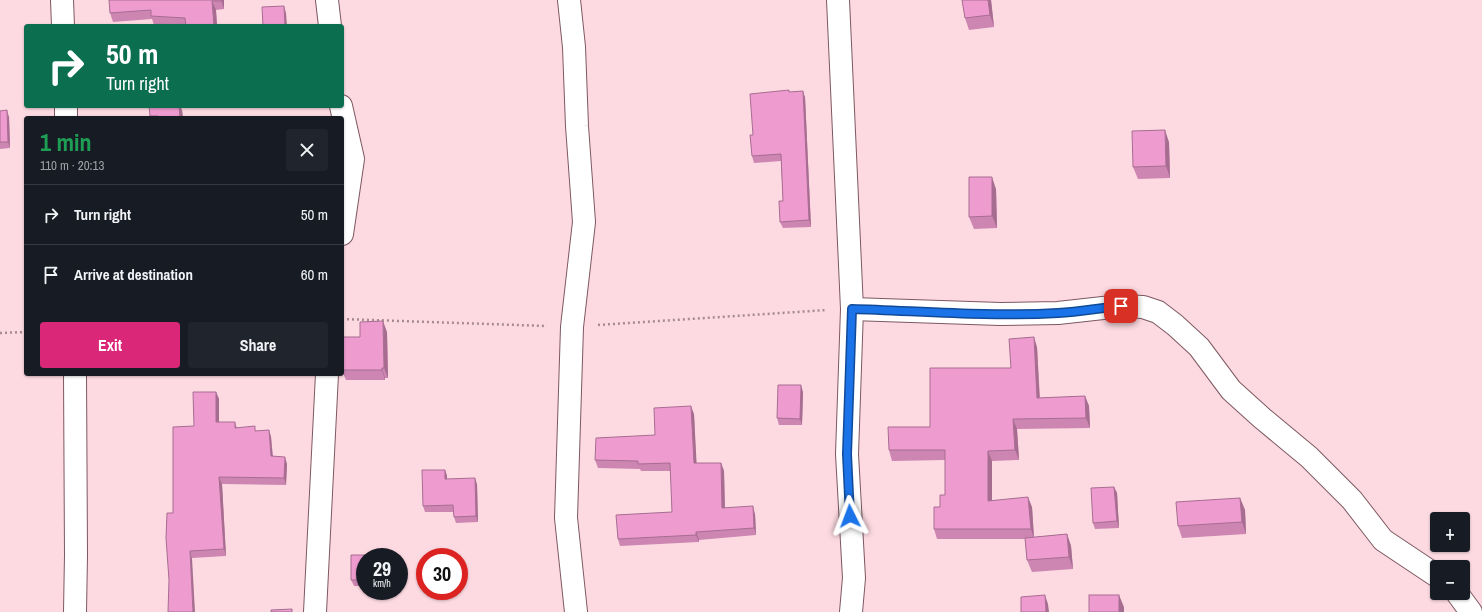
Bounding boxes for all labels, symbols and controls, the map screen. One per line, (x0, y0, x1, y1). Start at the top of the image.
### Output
text: 50 m (106, 35, 158, 73)
icon: right (40, 40, 92, 92)
text: Turn right (106, 71, 169, 96)
text: 1 min (40, 126, 91, 158)
button: close (286, 129, 328, 171)
text: 110 m · 20:13 (40, 157, 104, 174)
icon: right (40, 204, 62, 226)
text: Turn right (74, 204, 131, 225)
text: 50 m (301, 204, 328, 225)
icon: arrive (40, 264, 62, 286)
text: Arrive at destination (74, 264, 193, 285)
text: 60 m (301, 264, 328, 285)
pin (1104, 289, 1138, 323)
icon: arrive (1110, 295, 1132, 317)
button: Exit (40, 322, 180, 368)
button: Share (188, 322, 328, 368)
position arrow (829, 495, 871, 537)
map controls (1430, 512, 1470, 600)
button: + (1430, 512, 1470, 552)
speed limit sign: 30 (416, 548, 468, 600)
text: 29 (373, 555, 391, 582)
button: − (1430, 560, 1470, 600)
text: km/h (373, 577, 391, 590)

